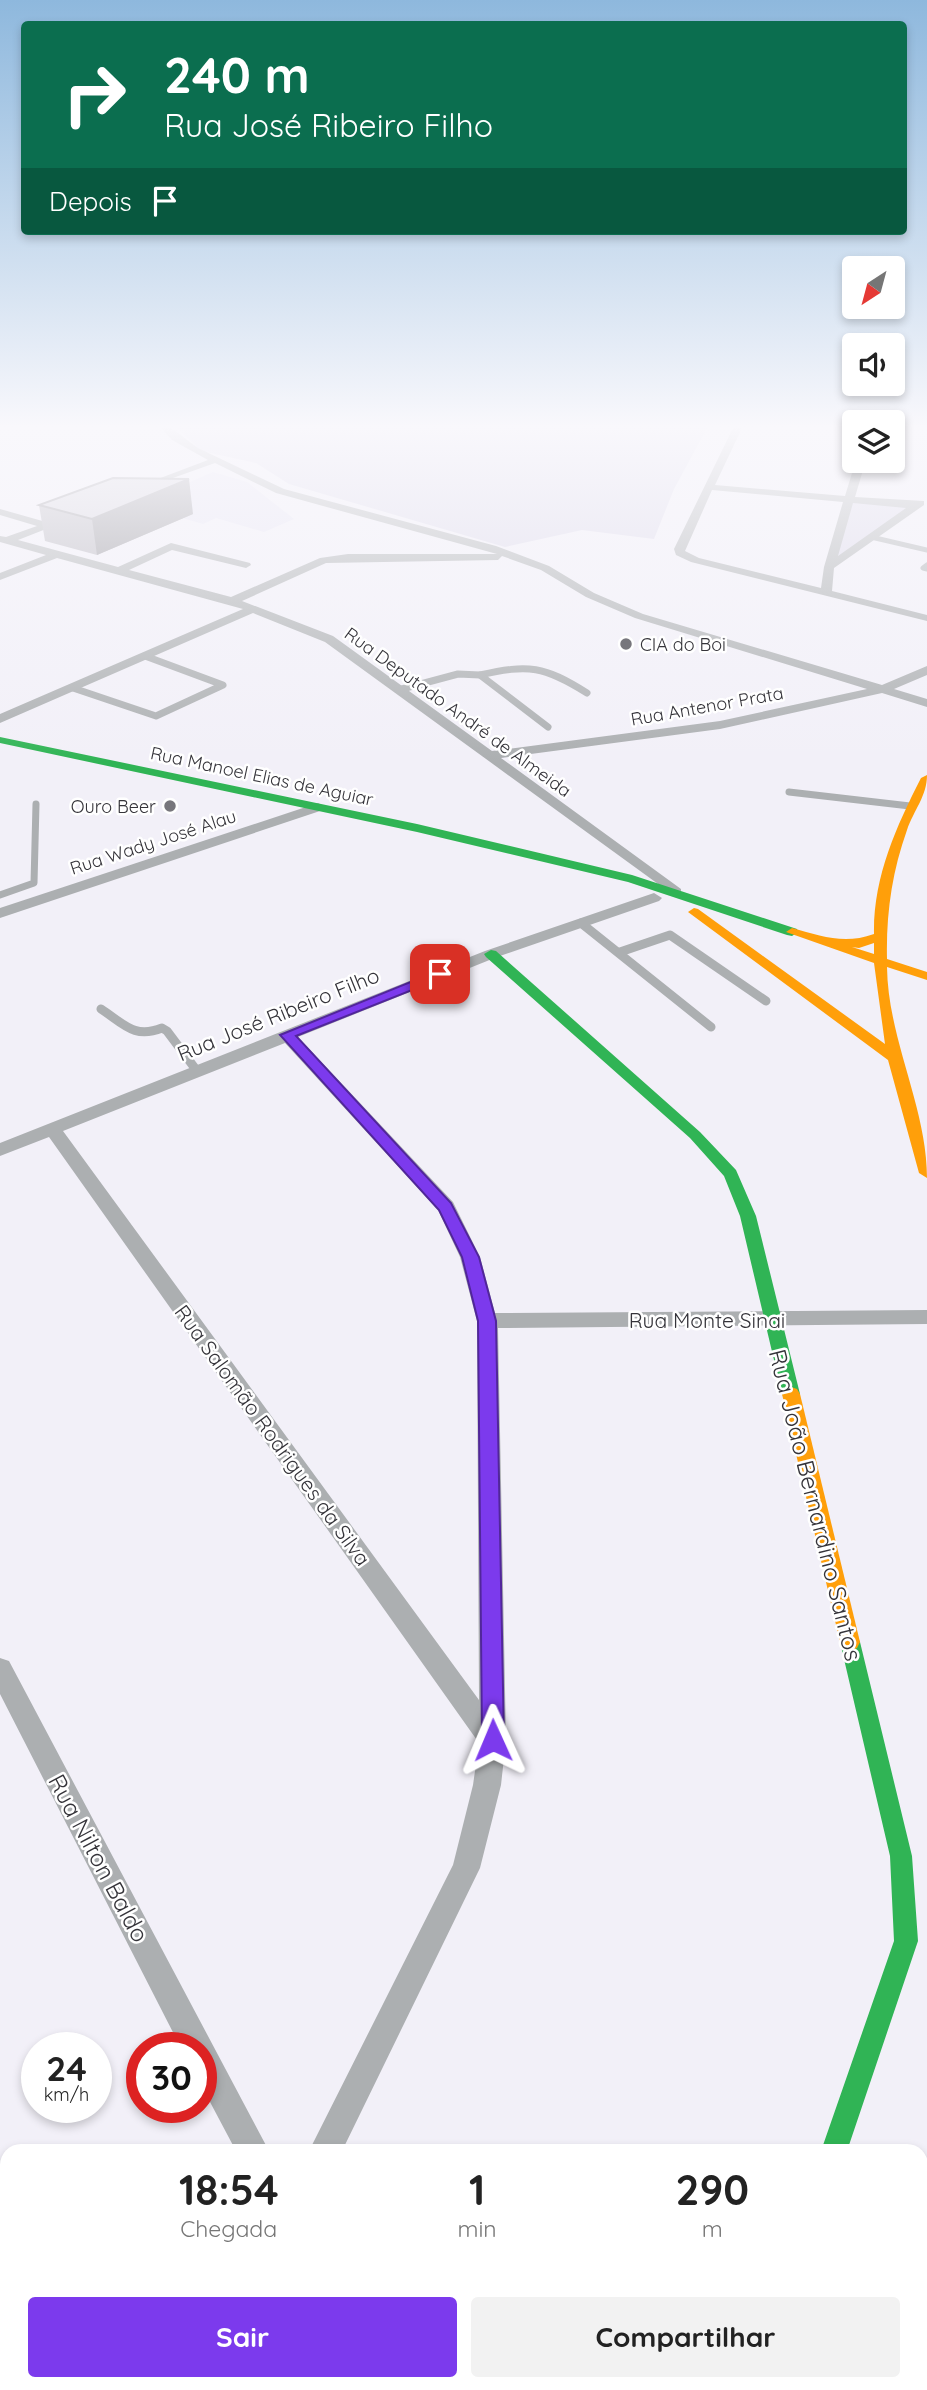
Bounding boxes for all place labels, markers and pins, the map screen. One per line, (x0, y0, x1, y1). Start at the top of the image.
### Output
place label: CIA do Boi (640, 633, 726, 656)
marker: CIA do Boi (618, 636, 634, 652)
place label: Ouro Beer (71, 795, 156, 818)
marker: Ouro Beer (162, 798, 178, 814)
pin (410, 944, 470, 1004)

